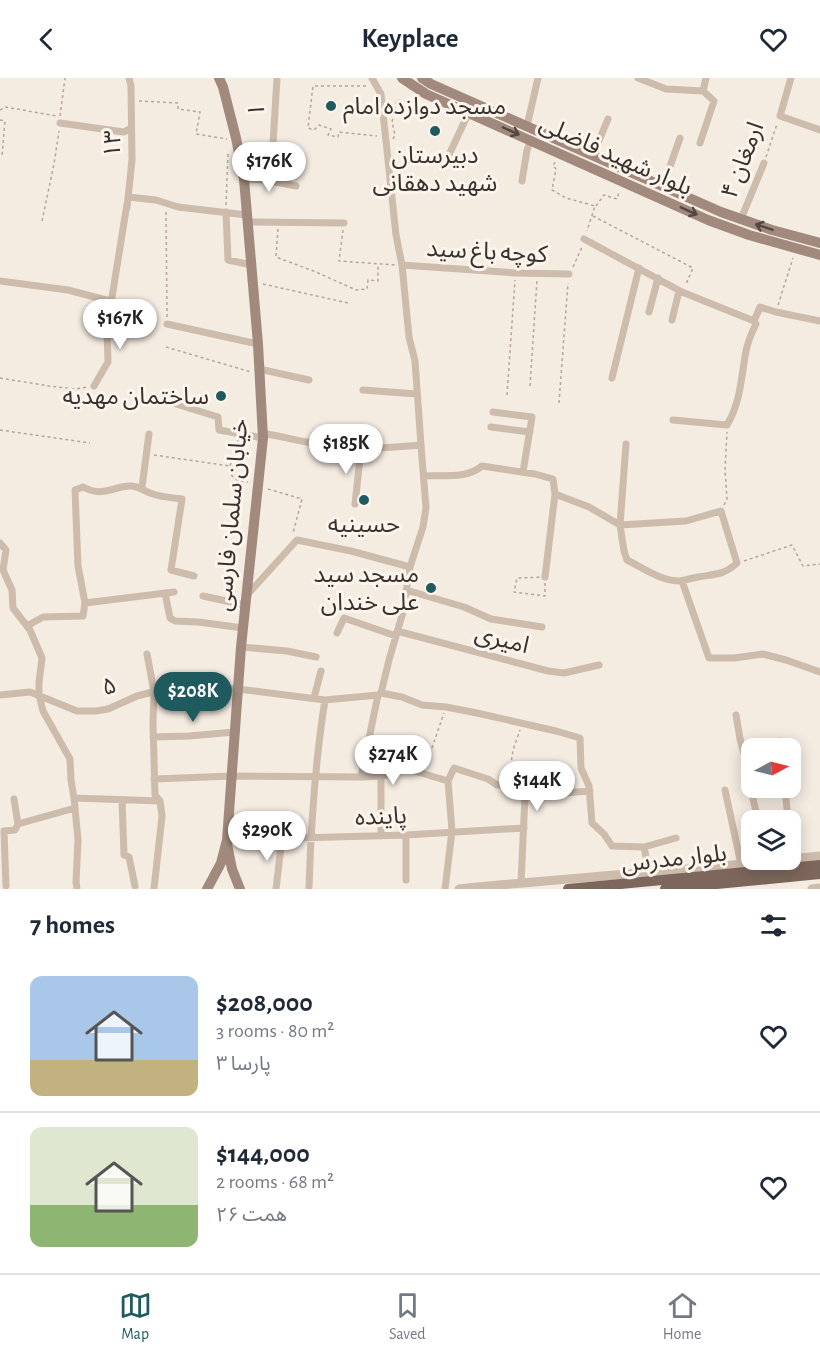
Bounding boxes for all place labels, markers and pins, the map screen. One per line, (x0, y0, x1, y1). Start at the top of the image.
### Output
place label: مسجد دوازده امام (343, 95, 506, 124)
marker: مسجد دوازده امام (324, 99, 338, 113)
marker: دبیرستان شهید دهقانی (428, 124, 442, 138)
pin: $176K (227, 142, 311, 193)
place label: دبیرستان شهید دهقانی (373, 144, 497, 196)
pin: $167K (78, 299, 162, 350)
place label: ساختمان مهدیه (62, 385, 209, 410)
marker: ساختمان مهدیه (214, 389, 228, 403)
pin: $185K (304, 424, 388, 475)
marker: حسینیه (357, 493, 371, 507)
place label: حسینیه (328, 513, 400, 537)
place label: مسجد سید علی خندان (313, 563, 419, 616)
marker: مسجد سید علی خندان (424, 581, 438, 595)
pin: $208K (151, 672, 235, 723)
pin: $274K (351, 735, 435, 786)
pin: $144K (495, 761, 579, 812)
pin: $290K (225, 811, 309, 862)

